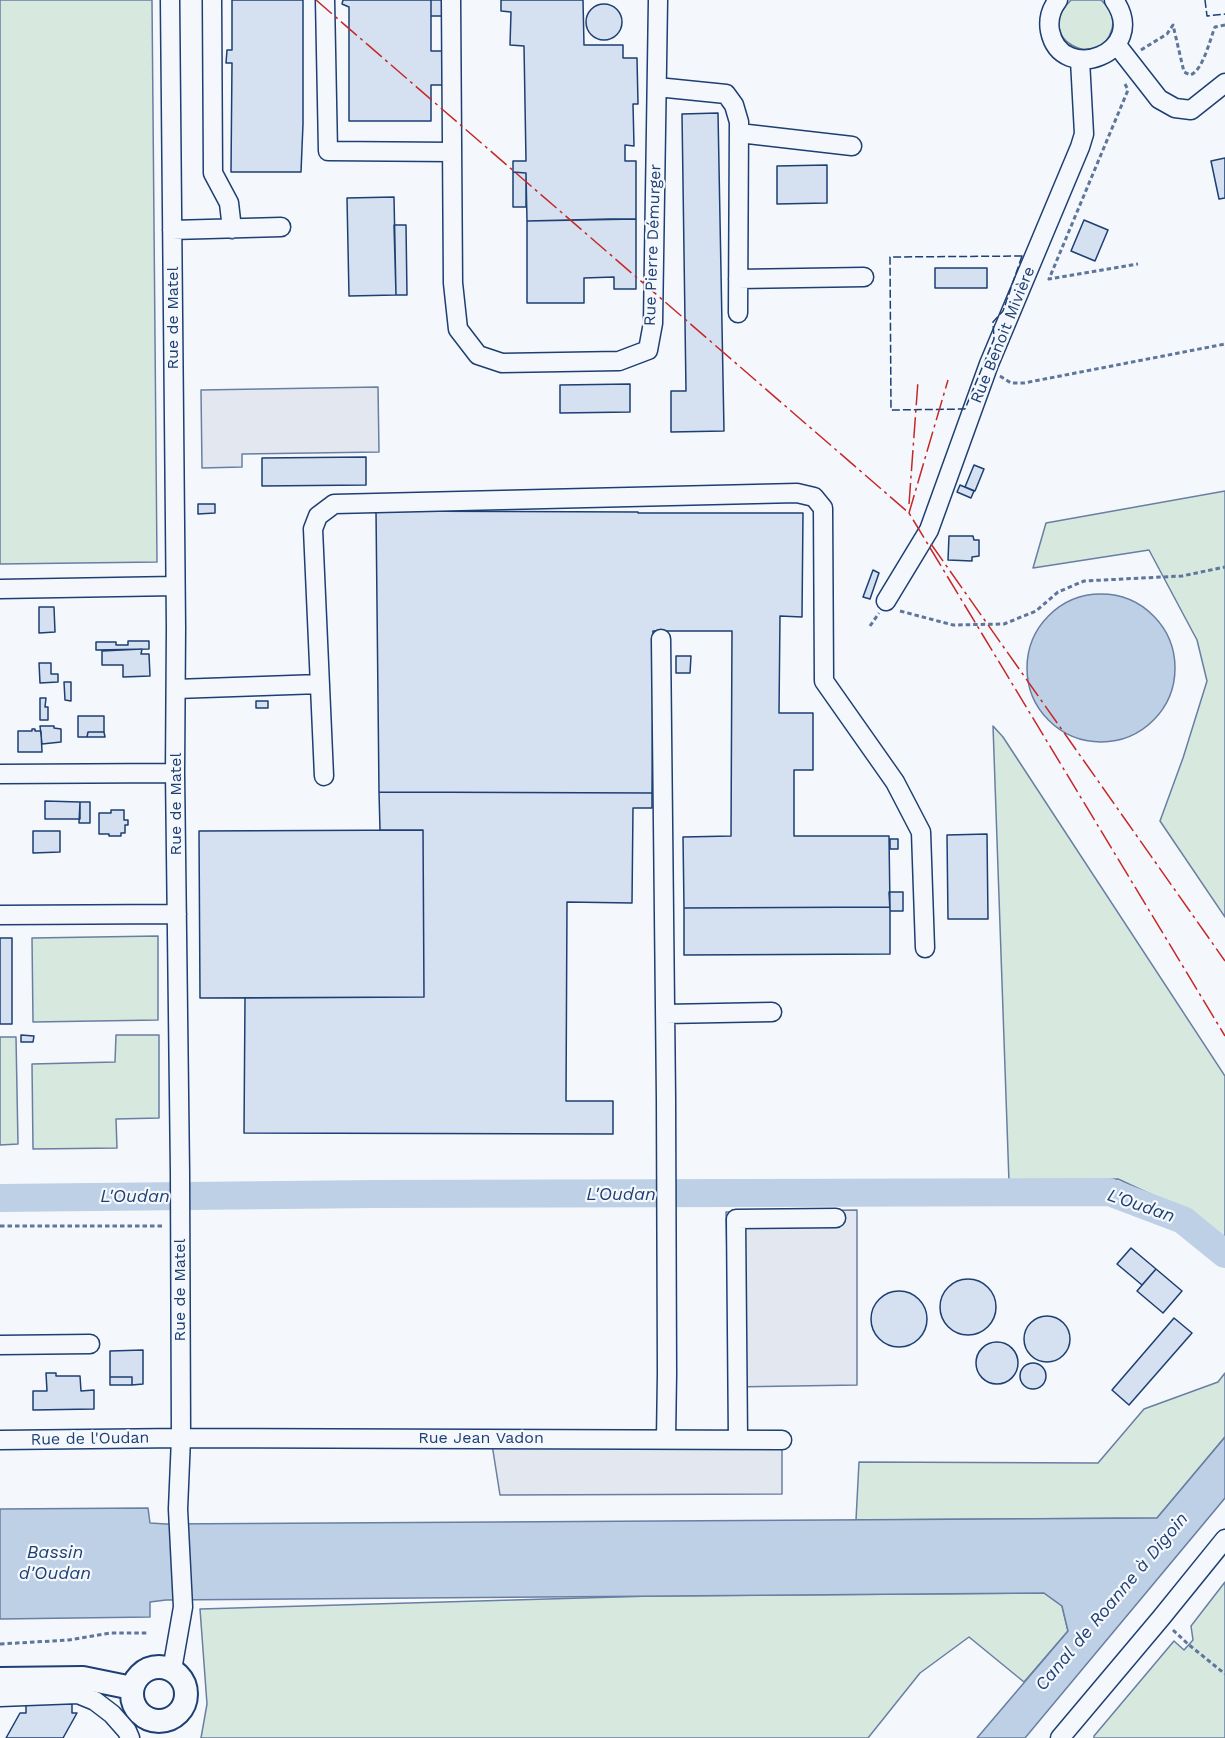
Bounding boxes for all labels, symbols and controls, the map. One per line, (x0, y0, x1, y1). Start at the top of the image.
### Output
street label: Rue Pierre Démurger (641, 164, 665, 326)
street label: Rue Benoit Mivière (967, 264, 1039, 406)
street label: Rue de Matel (163, 267, 183, 369)
street label: Rue de Matel (166, 753, 186, 855)
water label: L'Oudan (586, 1184, 656, 1206)
water label: L'Oudan (1105, 1184, 1177, 1228)
water label: L'Oudan (100, 1186, 170, 1208)
street label: Rue de Matel (170, 1239, 190, 1341)
street label: Rue de l'Oudan (30, 1428, 150, 1450)
street label: Rue Jean Vadon (418, 1428, 544, 1448)
water label: Canal de Roanne à Digoin (1031, 1508, 1193, 1696)
water label: Bassin d'Oudan (19, 1542, 91, 1584)

